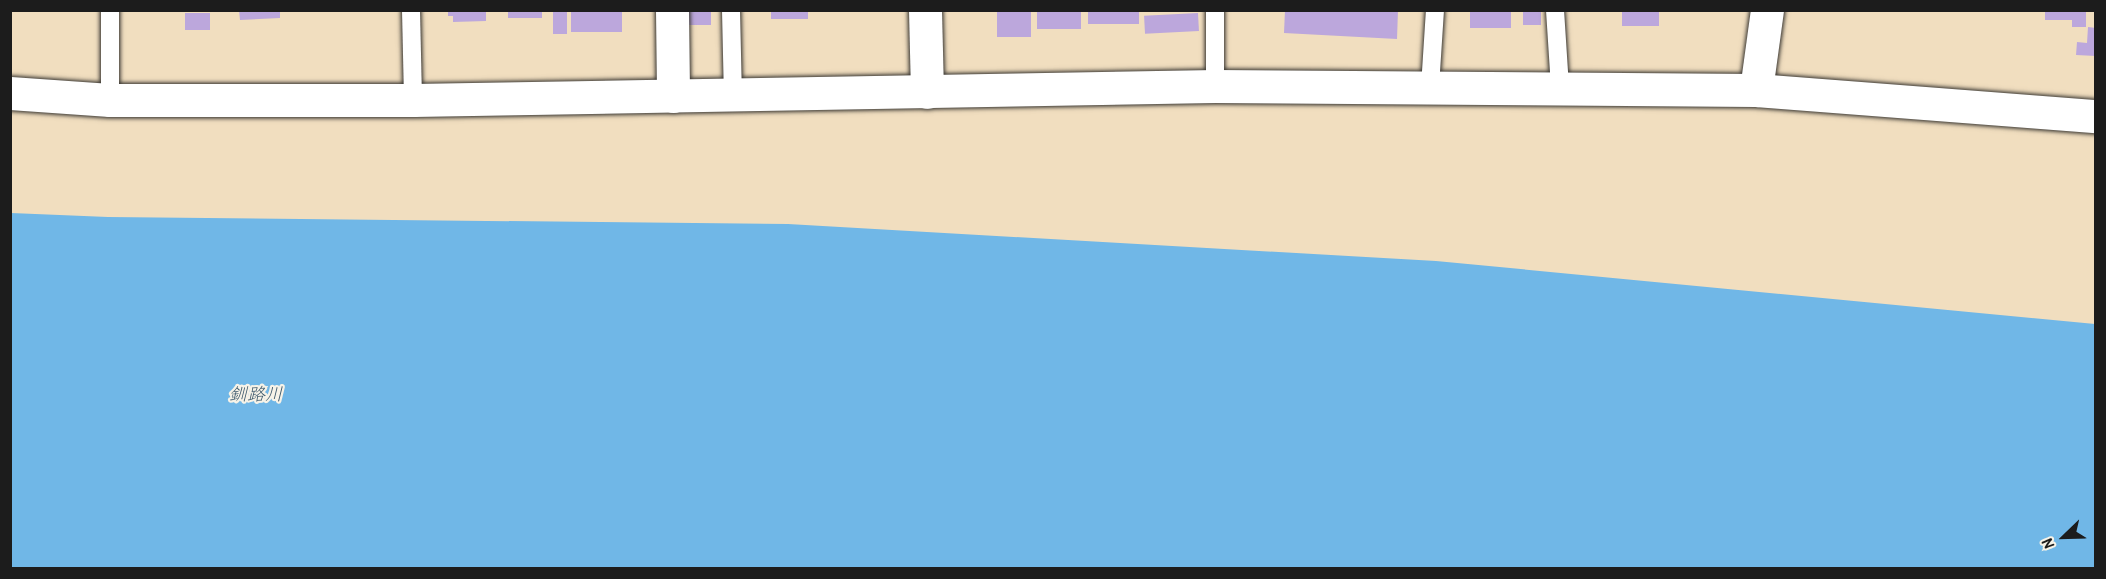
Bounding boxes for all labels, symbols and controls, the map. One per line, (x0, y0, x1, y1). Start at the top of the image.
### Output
water label: 釧路川 (229, 383, 283, 405)
north arrow (2034, 507, 2094, 567)
text: N (2036, 536, 2059, 552)

